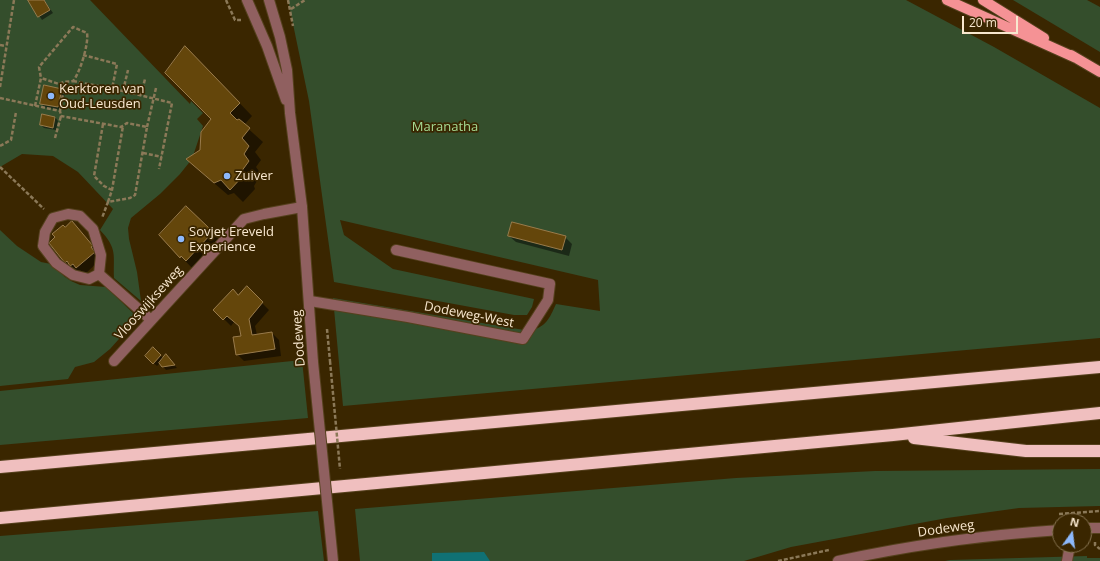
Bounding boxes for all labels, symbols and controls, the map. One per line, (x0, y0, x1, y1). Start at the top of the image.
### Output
scale bar (964, 8, 1020, 34)
text: 20 m (969, 14, 997, 31)
place label: Kerktoren van Oud-Leusden (59, 81, 145, 112)
marker: Kerktoren van Oud-Leusden (46, 91, 56, 101)
park label: Maranatha (412, 119, 478, 135)
place label: Zuiver (235, 168, 273, 184)
marker: Zuiver (222, 171, 232, 181)
place label: Sovjet Ereveld Experience (189, 224, 274, 255)
marker: Sovjet Ereveld Experience (176, 234, 186, 244)
street label: Vlooswijkseweg (112, 263, 186, 343)
street label: Dodeweg-West (423, 299, 515, 331)
street label: Dodeweg (289, 309, 309, 367)
north arrow (1052, 513, 1092, 553)
text: N (1069, 513, 1081, 530)
street label: Dodeweg (917, 517, 975, 541)

